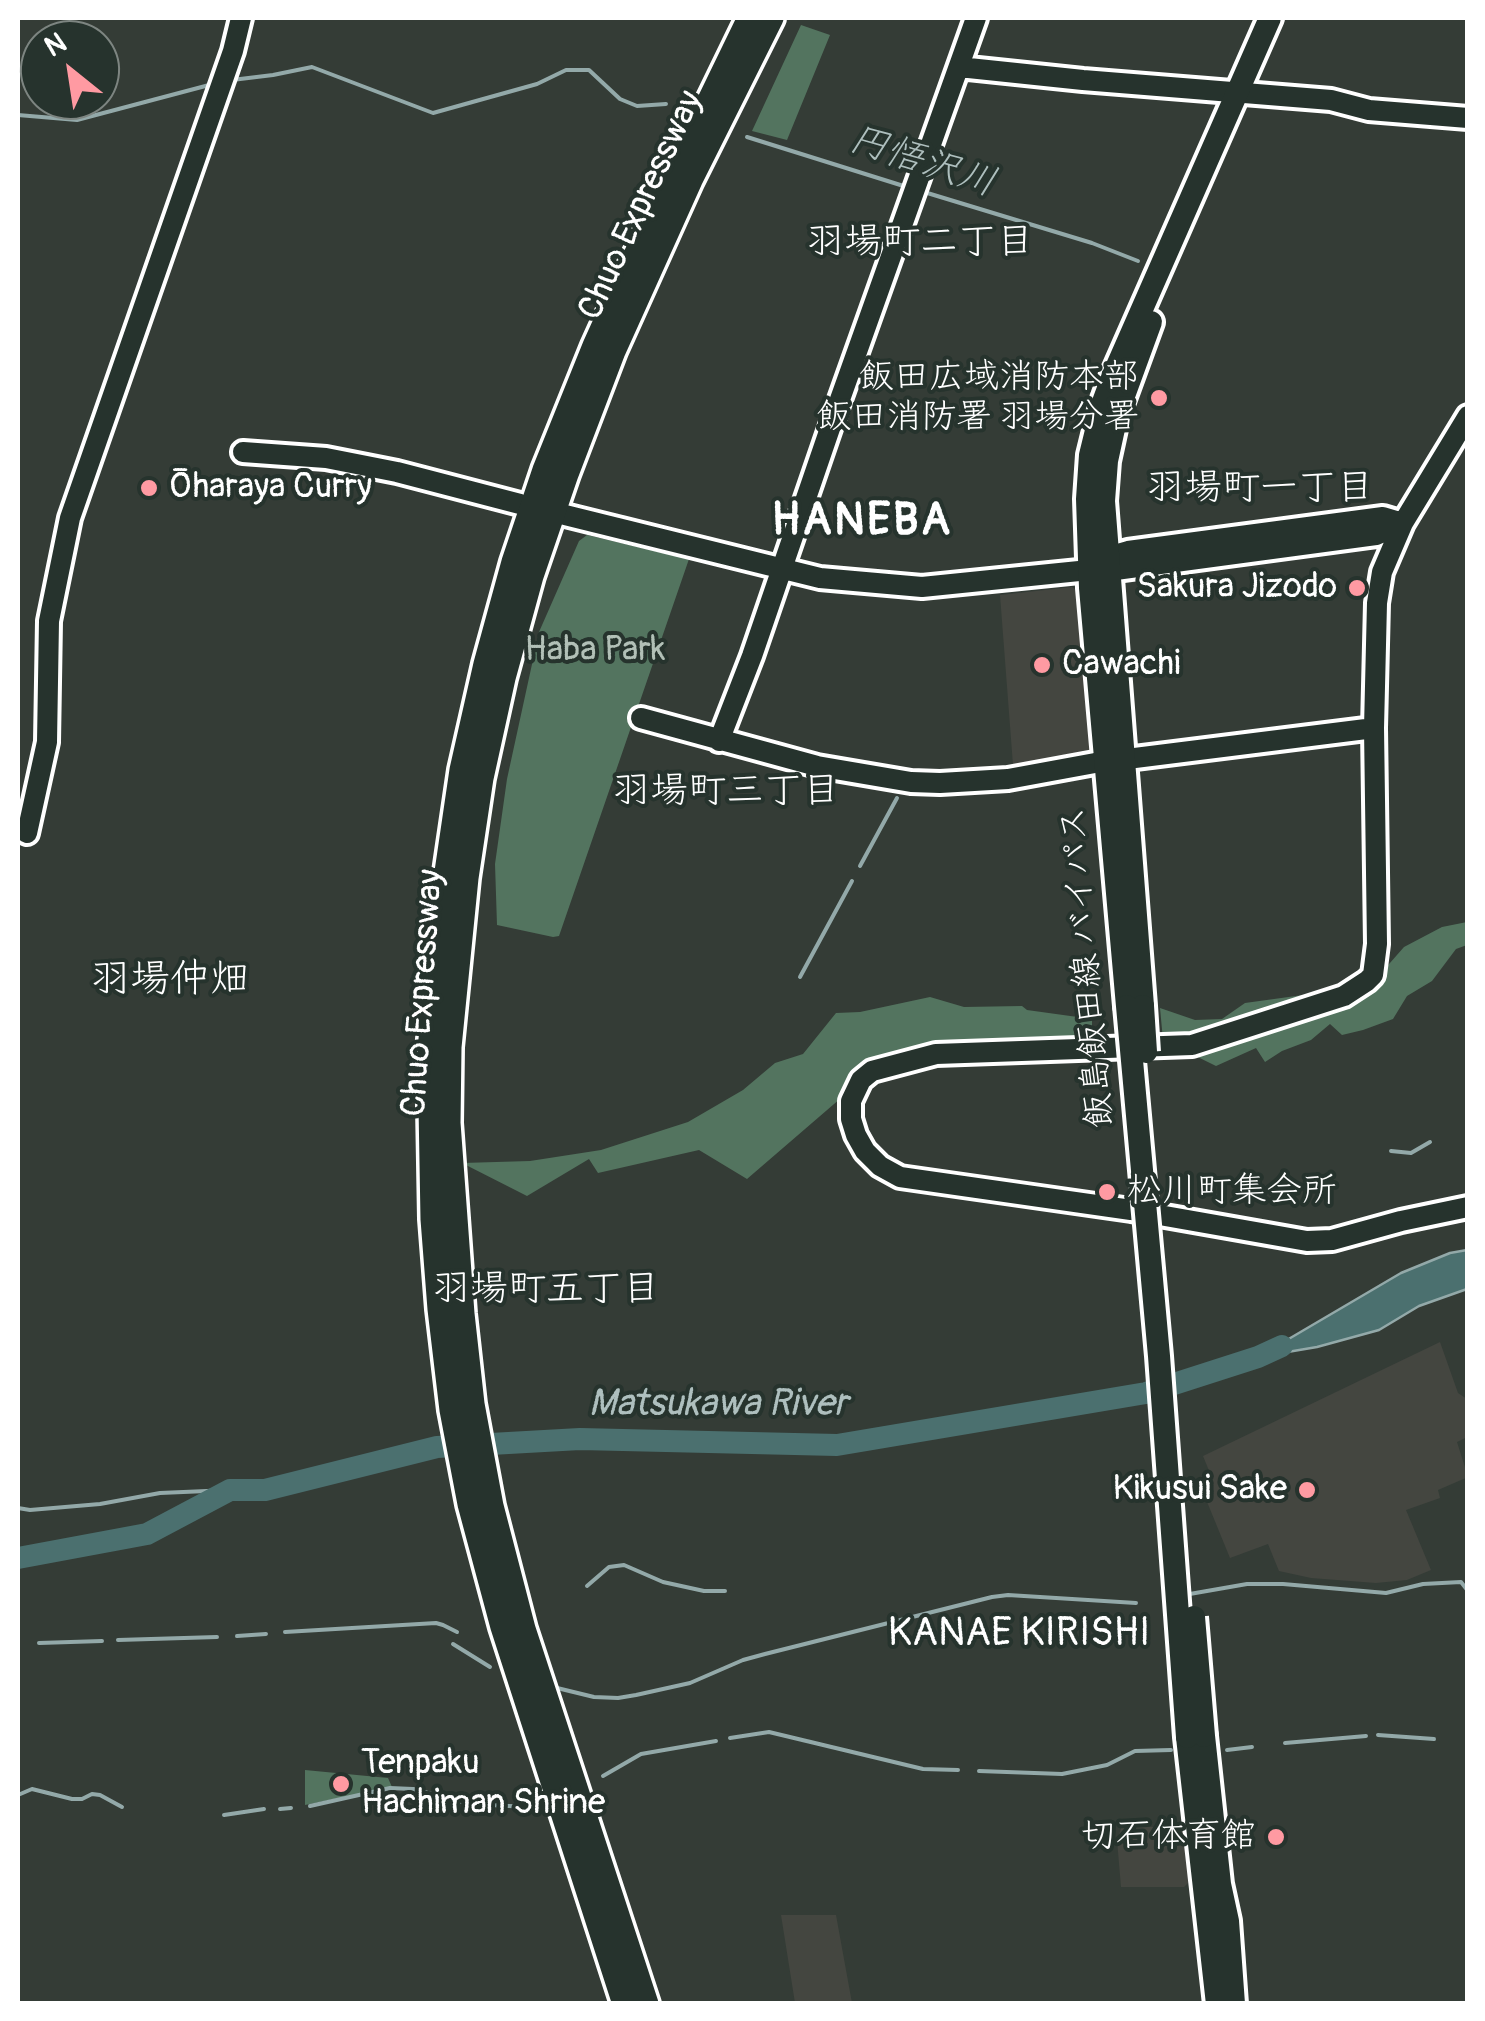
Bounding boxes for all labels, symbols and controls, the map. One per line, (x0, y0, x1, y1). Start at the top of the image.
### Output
north arrow (20, 20, 120, 120)
text: N (39, 25, 73, 65)
street label: Chuo Expressway (571, 85, 713, 327)
water label: 円悟沢川 (843, 118, 1001, 208)
district label: 羽場町二丁目 (806, 220, 1034, 266)
place label: 飯田広域消防本部 飯田消防署 羽場分署 (816, 357, 1139, 439)
marker: 飯田広域消防本部 飯田消防署 羽場分署 (1148, 387, 1170, 409)
district label: 羽場町一丁目 (1146, 466, 1374, 512)
place label: Ōharaya Curry (169, 467, 372, 509)
marker: Ōharaya Curry (138, 477, 160, 499)
district label: HANEBA (771, 496, 953, 550)
place label: Sakura Jizodo (1136, 567, 1337, 609)
marker: Sakura Jizodo (1346, 577, 1368, 599)
park label: Haba Park (525, 630, 665, 672)
place label: Cawachi (1062, 644, 1181, 686)
marker: Cawachi (1031, 654, 1053, 676)
district label: 羽場町三丁目 (612, 769, 840, 815)
street label: 飯島飯田線 バイパス (1053, 804, 1123, 1130)
street label: Chuo Expressway (394, 868, 454, 1118)
district label: 羽場仲畑 (90, 957, 250, 1005)
place label: 松川町集会所 (1127, 1171, 1337, 1213)
marker: 松川町集会所 (1096, 1181, 1118, 1203)
district label: 羽場町五丁目 (432, 1267, 660, 1313)
water label: Matsukawa River (589, 1382, 847, 1428)
place label: Kikusui Sake (1113, 1469, 1287, 1511)
marker: Kikusui Sake (1296, 1479, 1318, 1501)
district label: KANAE KIRISHI (872, 1611, 1166, 1659)
place label: Tenpaku Hachiman Shrine (361, 1743, 605, 1825)
marker: Tenpaku Hachiman Shrine (330, 1773, 352, 1795)
place label: 切石体育館 (1081, 1816, 1256, 1858)
marker: 切石体育館 (1265, 1826, 1287, 1848)

